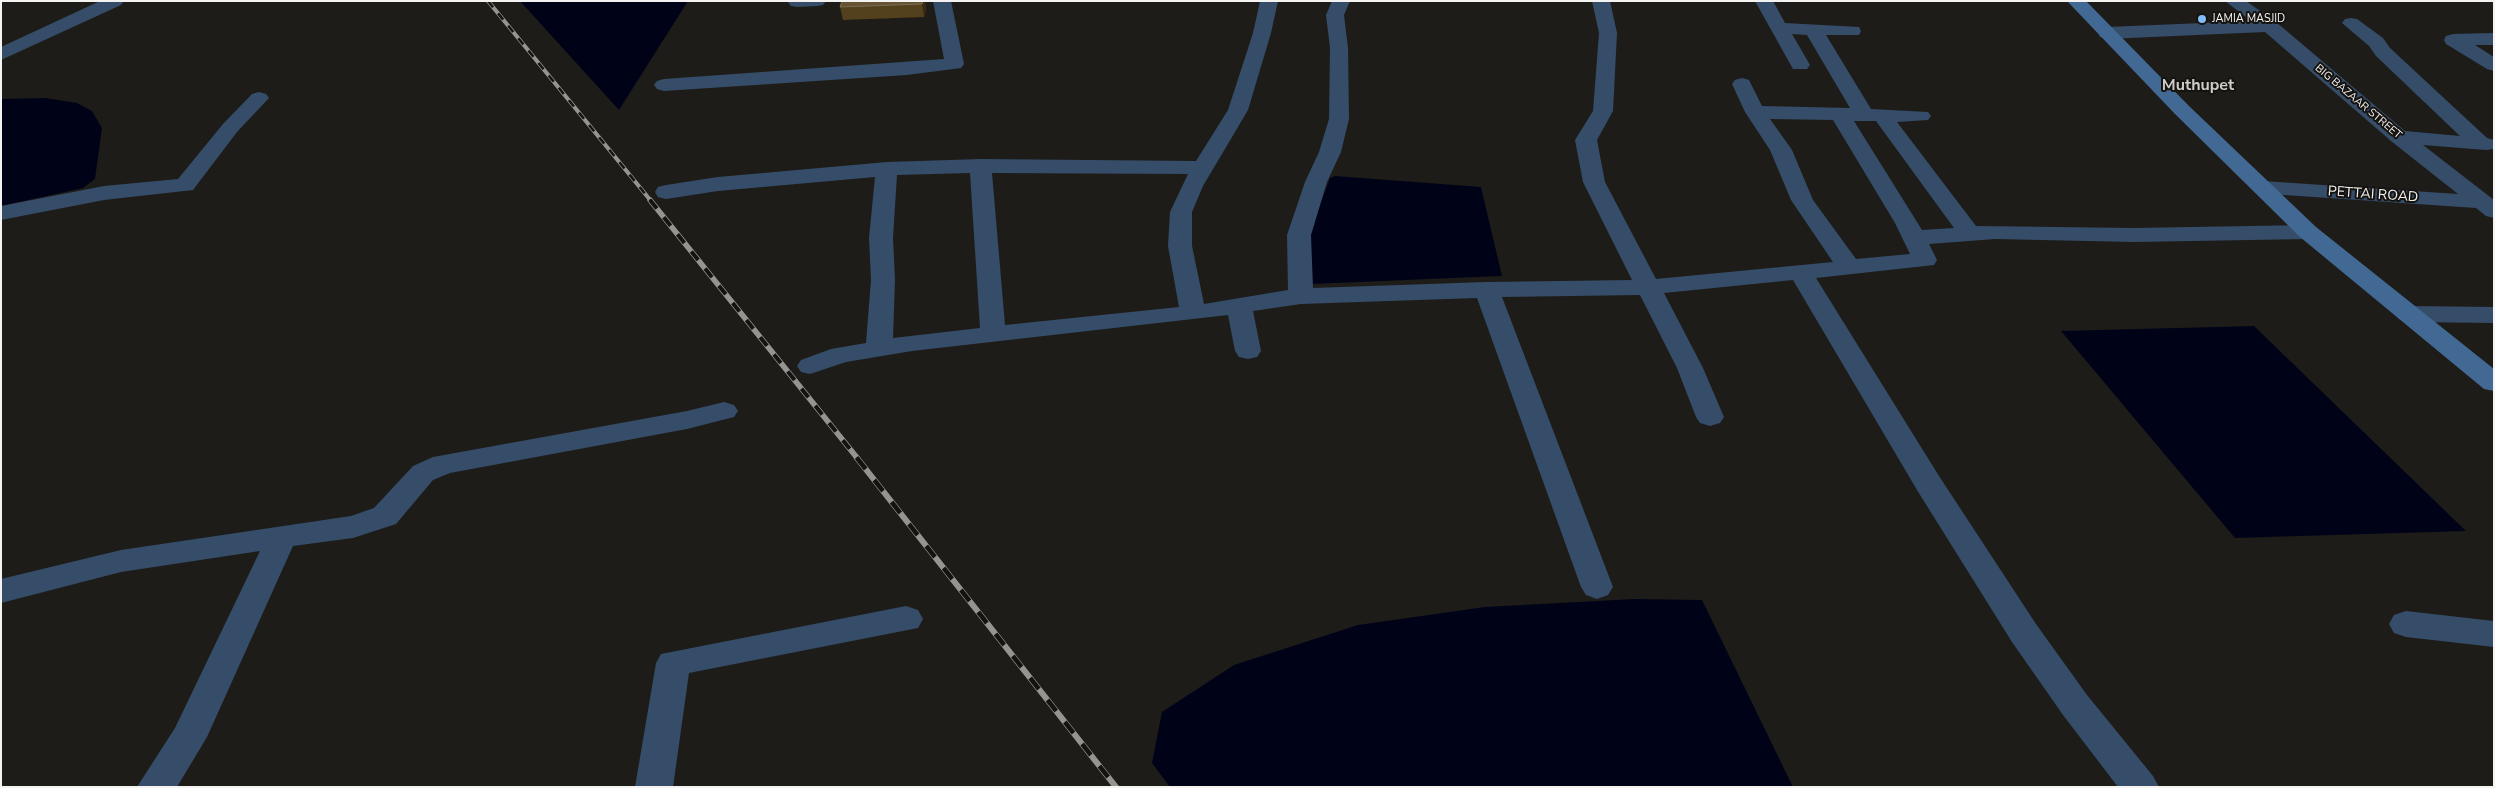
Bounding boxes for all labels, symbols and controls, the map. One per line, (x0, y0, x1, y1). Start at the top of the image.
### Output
place label: JAMIA MASJID (2212, 12, 2285, 26)
marker: JAMIA MASJID (2196, 13, 2208, 25)
street label: BIG BAZAAR STREET (2312, 62, 2404, 142)
district label: Muthupet (2162, 76, 2234, 96)
street label: PETTAI ROAD (2327, 183, 2419, 207)

